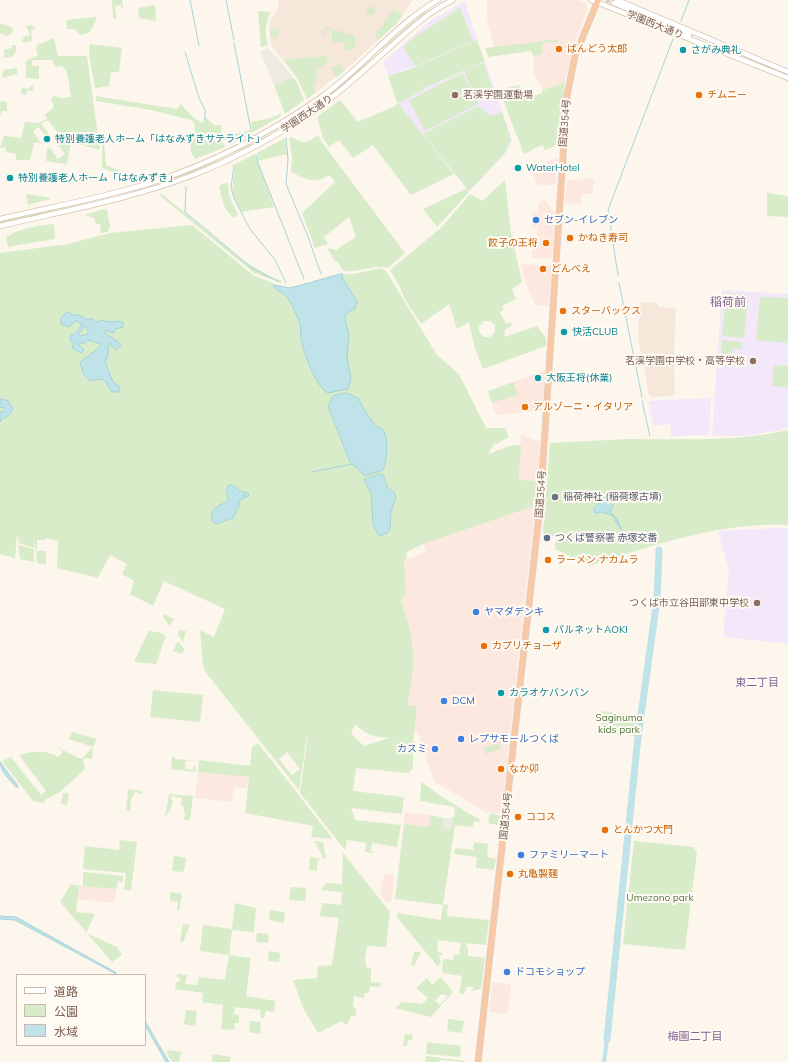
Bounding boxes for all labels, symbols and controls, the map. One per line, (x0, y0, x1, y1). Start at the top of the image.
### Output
street label: 学園西大通り (625, 8, 685, 42)
place label: ばんどう太郎 (567, 43, 627, 55)
marker: ばんどう太郎 (554, 44, 564, 54)
place label: さがみ典礼 (691, 44, 741, 56)
marker: さがみ典礼 (678, 45, 688, 55)
place label: 茗渓学園運動場 (463, 89, 533, 101)
place label: チムニー (707, 89, 747, 101)
marker: 茗渓学園運動場 (450, 90, 460, 100)
marker: チムニー (694, 90, 704, 100)
street label: 学園西大通り (279, 92, 335, 136)
street label: 国道354号 (557, 99, 573, 147)
place label: 特別養護老人ホーム「はなみずきサテライト」 (55, 133, 265, 145)
marker: 特別養護老人ホーム「はなみずきサテライト」 (42, 134, 52, 144)
place label: WaterHotel (526, 162, 580, 174)
marker: WaterHotel (513, 163, 523, 173)
place label: 特別養護老人ホーム「はなみずき」 (18, 172, 178, 184)
marker: 特別養護老人ホーム「はなみずき」 (5, 173, 15, 183)
place label: セブン-イレブン (544, 214, 618, 226)
marker: セブン-イレブン (531, 215, 541, 225)
place label: かねき寿司 (578, 232, 628, 244)
marker: かねき寿司 (565, 233, 575, 243)
place label: 餃子の王将 (488, 237, 538, 249)
marker: 餃子の王将 (541, 238, 551, 248)
place label: どんべえ (551, 263, 591, 275)
marker: どんべえ (538, 264, 548, 274)
district label: 稲荷前 (710, 295, 746, 309)
place label: スターバックス (571, 305, 641, 317)
marker: スターバックス (558, 306, 568, 316)
place label: 快活CLUB (572, 326, 618, 338)
marker: 快活CLUB (559, 327, 569, 337)
place label: 茗渓学園中学校・高等学校 (625, 355, 745, 367)
marker: 茗渓学園中学校・高等学校 (748, 356, 758, 366)
place label: 大阪王将(休業) (546, 372, 612, 384)
marker: 大阪王将(休業) (533, 373, 543, 383)
place label: アルゾーニ・イタリア (533, 401, 633, 413)
marker: アルゾーニ・イタリア (520, 402, 530, 412)
street label: 国道354号 (533, 470, 549, 518)
place label: 稲荷神社 (稲荷塚古墳) (563, 491, 662, 503)
marker: 稲荷神社 (稲荷塚古墳) (550, 492, 560, 502)
place label: つくば警察署 赤塚交番 (555, 532, 658, 544)
marker: つくば警察署 赤塚交番 (542, 533, 552, 543)
place label: ラーメン ナカムラ (556, 554, 639, 566)
marker: ラーメン ナカムラ (543, 555, 553, 565)
place label: つくば市立谷田部東中学校 (629, 597, 749, 609)
marker: つくば市立谷田部東中学校 (752, 598, 762, 608)
place label: ヤマダデンキ (484, 606, 544, 618)
marker: ヤマダデンキ (471, 607, 481, 617)
place label: パルネットAOKI (554, 624, 628, 636)
marker: パルネットAOKI (541, 625, 551, 635)
place label: カプリチョーザ (492, 640, 562, 652)
marker: カプリチョーザ (479, 641, 489, 651)
district label: 東二丁目 (735, 676, 779, 690)
place label: カラオケバンバン (509, 687, 589, 699)
marker: カラオケバンバン (496, 688, 506, 698)
place label: DCM (452, 695, 475, 707)
marker: DCM (439, 696, 449, 706)
park label: Saginuma kids park (595, 712, 643, 736)
place label: レプサモールつくば (469, 733, 559, 745)
marker: レプサモールつくば (456, 734, 466, 744)
place label: カスミ (397, 743, 427, 755)
marker: カスミ (430, 744, 440, 754)
place label: なか卯 (509, 763, 539, 775)
marker: なか卯 (496, 764, 506, 774)
street label: 国道354号 (498, 792, 514, 840)
place label: ココス (526, 811, 556, 823)
marker: ココス (513, 812, 523, 822)
place label: とんかつ大門 (613, 824, 673, 836)
marker: とんかつ大門 (600, 825, 610, 835)
place label: ファミリーマート (529, 849, 609, 861)
marker: ファミリーマート (516, 850, 526, 860)
place label: 丸亀製麺 (518, 868, 558, 880)
marker: 丸亀製麺 (505, 869, 515, 879)
park label: Umezono park (626, 892, 694, 904)
place label: ドコモショップ (515, 966, 585, 978)
marker: ドコモショップ (502, 967, 512, 977)
legend (16, 974, 146, 1046)
text: 道路 (54, 984, 78, 999)
text: 公園 (54, 1004, 78, 1019)
text: 水域 (54, 1024, 78, 1039)
district label: 梅園二丁目 (668, 1030, 722, 1044)

